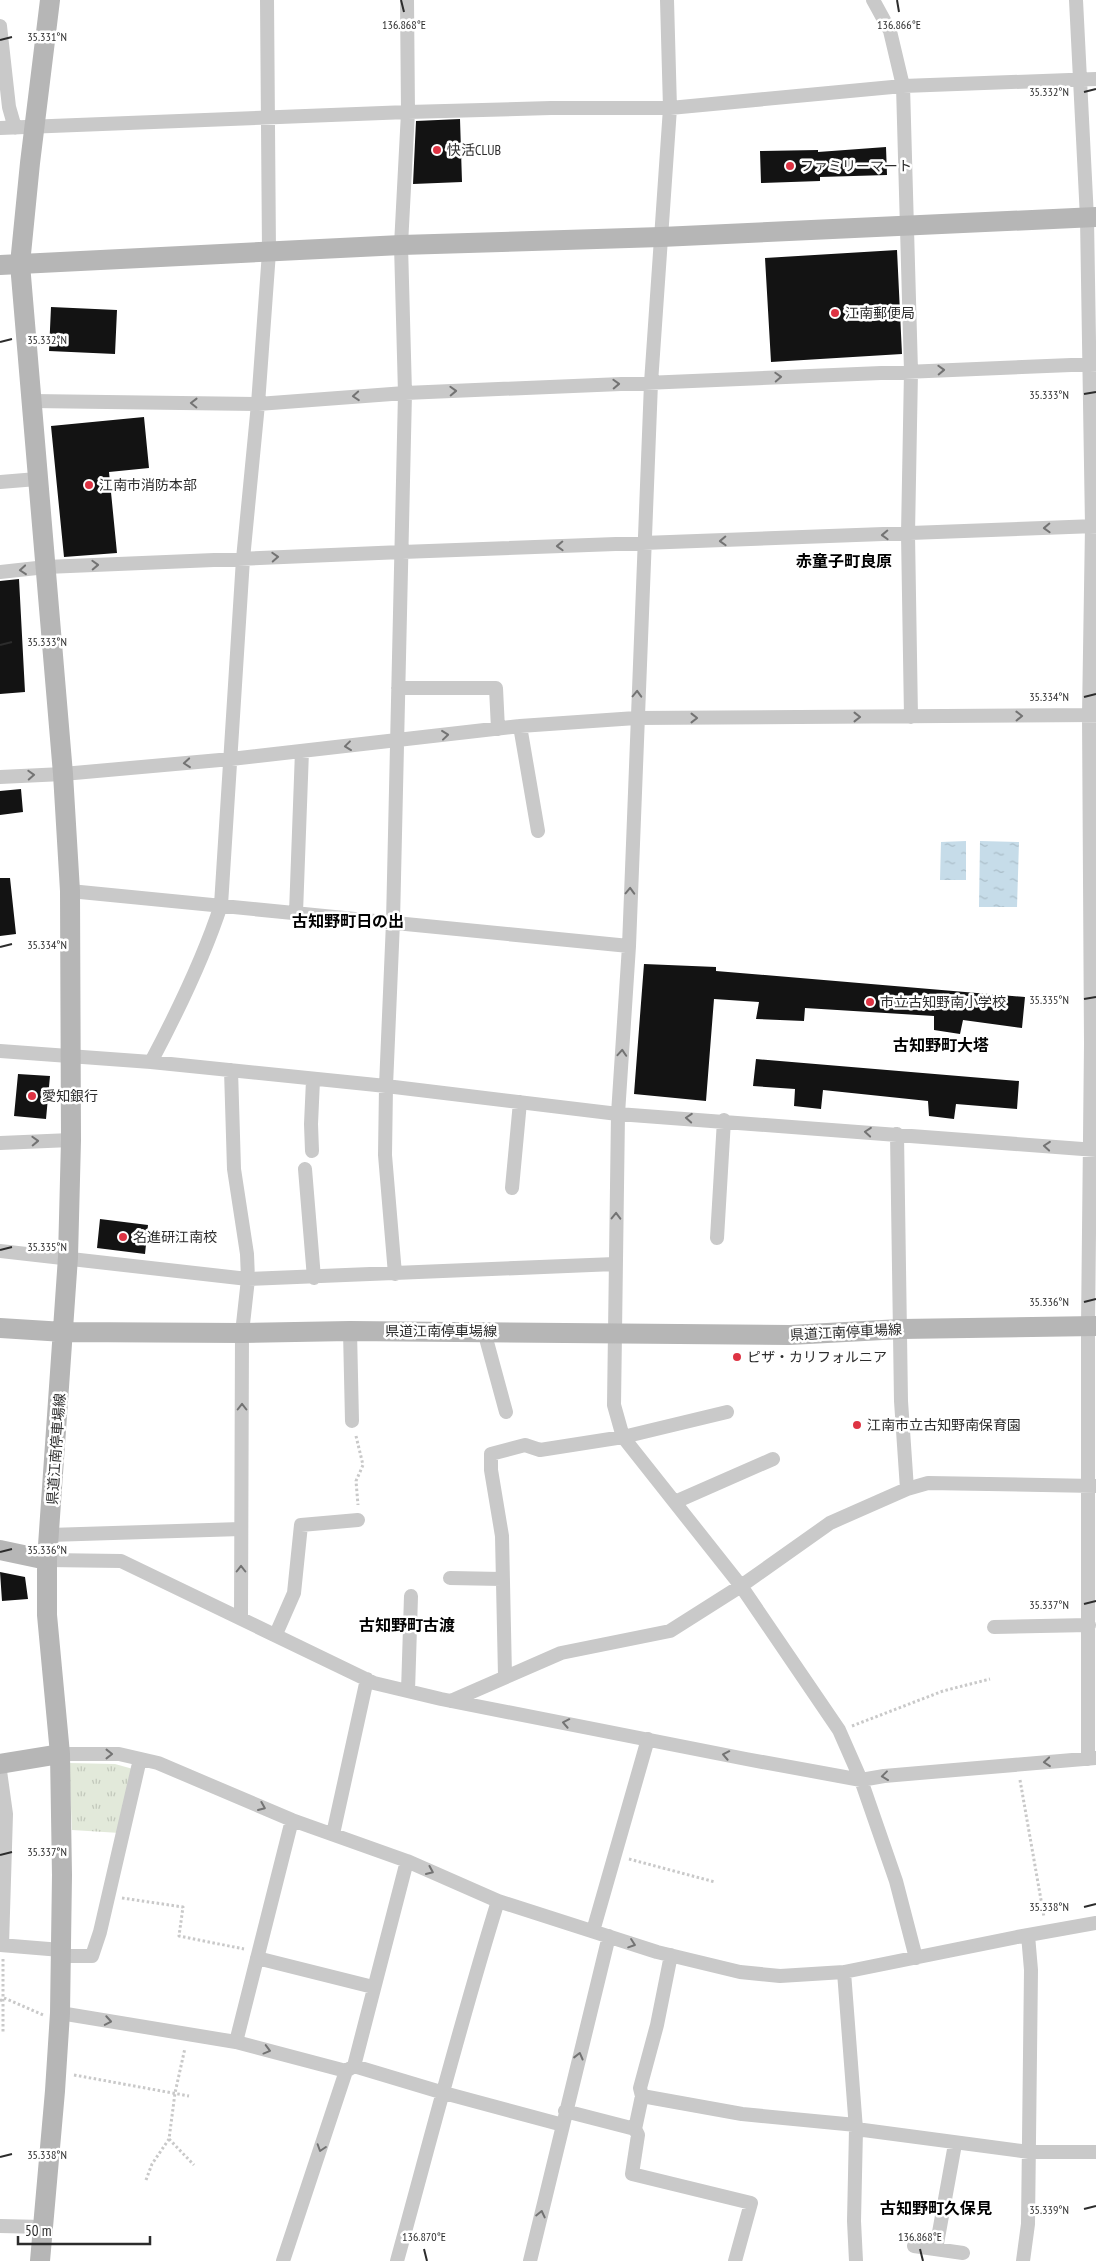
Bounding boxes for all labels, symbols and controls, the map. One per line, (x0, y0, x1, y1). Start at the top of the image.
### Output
text: 136.868°E (382, 17, 426, 32)
text: 136.866°E (877, 17, 921, 32)
text: 35.331°N (27, 29, 67, 44)
text: 35.332°N (1029, 84, 1069, 99)
place label: 快活CLUB (447, 141, 501, 159)
marker: 快活CLUB (431, 144, 443, 156)
place label: ファミリーマート (800, 157, 912, 175)
marker: ファミリーマート (784, 160, 796, 172)
place label: 江南郵便局 (845, 304, 915, 322)
marker: 江南郵便局 (829, 307, 841, 319)
text: 35.332°N (27, 332, 67, 347)
one-way arrow (937, 365, 945, 375)
one-way arrow (774, 372, 782, 382)
one-way arrow (612, 379, 620, 389)
one-way arrow (450, 385, 458, 396)
text: 35.333°N (1029, 387, 1069, 402)
one-way arrow (352, 391, 360, 402)
one-way arrow (190, 398, 198, 408)
place label: 江南市消防本部 (99, 476, 197, 494)
marker: 江南市消防本部 (83, 479, 95, 491)
one-way arrow (1043, 523, 1051, 534)
one-way arrow (881, 529, 889, 540)
one-way arrow (718, 535, 726, 546)
one-way arrow (556, 541, 564, 552)
district label: 赤童子町良原 (796, 551, 892, 571)
one-way arrow (271, 552, 279, 563)
one-way arrow (91, 560, 99, 571)
one-way arrow (19, 564, 27, 575)
text: 35.333°N (27, 634, 67, 649)
one-way arrow (632, 689, 643, 697)
text: 35.334°N (1029, 689, 1069, 704)
one-way arrow (1016, 711, 1024, 721)
one-way arrow (854, 712, 861, 722)
one-way arrow (691, 713, 699, 723)
one-way arrow (441, 730, 449, 741)
one-way arrow (344, 740, 352, 751)
one-way arrow (182, 757, 190, 768)
one-way arrow (28, 770, 36, 781)
one-way arrow (625, 887, 636, 895)
district label: 古知野町日の出 (292, 911, 404, 931)
text: 35.334°N (27, 937, 67, 952)
text: 35.335°N (1029, 992, 1069, 1007)
place label: 市立古知野南小学校 (880, 993, 1006, 1011)
marker: 市立古知野南小学校 (864, 996, 876, 1008)
district label: 古知野町大塔 (893, 1035, 989, 1055)
one-way arrow (616, 1049, 627, 1057)
place label: 愛知銀行 (42, 1087, 98, 1105)
marker: 愛知銀行 (26, 1090, 38, 1102)
one-way arrow (684, 1113, 692, 1124)
one-way arrow (864, 1127, 872, 1138)
one-way arrow (32, 1136, 40, 1147)
one-way arrow (1043, 1141, 1051, 1152)
one-way arrow (611, 1211, 621, 1219)
place label: 名進研江南校 (133, 1228, 217, 1246)
marker: 名進研江南校 (117, 1231, 129, 1243)
text: 35.335°N (27, 1239, 67, 1254)
text: 35.336°N (1029, 1294, 1069, 1309)
street label: 県道江南停車場線 (790, 1320, 902, 1344)
street label: 県道江南停車場線 (385, 1322, 497, 1340)
place label: ピザ・カリフォルニア (747, 1348, 887, 1366)
marker: ピザ・カリフォルニア (731, 1351, 743, 1363)
street label: 県道江南停車場線 (43, 1393, 69, 1505)
one-way arrow (237, 1403, 247, 1410)
place label: 江南市立古知野南保育園 (867, 1416, 1021, 1434)
marker: 江南市立古知野南保育園 (851, 1419, 863, 1431)
text: 35.336°N (27, 1542, 67, 1557)
one-way arrow (236, 1565, 246, 1573)
text: 35.337°N (1029, 1597, 1069, 1612)
district label: 古知野町古渡 (359, 1615, 455, 1635)
one-way arrow (562, 1719, 571, 1729)
one-way arrow (106, 1749, 113, 1759)
one-way arrow (721, 1750, 730, 1760)
one-way arrow (1043, 1756, 1051, 1767)
one-way arrow (881, 1770, 889, 1781)
one-way arrow (257, 1801, 266, 1812)
text: 35.337°N (27, 1844, 67, 1859)
one-way arrow (425, 1864, 434, 1875)
text: 35.338°N (1029, 1899, 1069, 1914)
one-way arrow (627, 1938, 636, 1948)
one-way arrow (103, 2015, 112, 2025)
one-way arrow (263, 2044, 272, 2055)
one-way arrow (573, 2051, 584, 2060)
one-way arrow (316, 2143, 326, 2152)
text: 35.338°N (27, 2147, 67, 2162)
district label: 古知野町久保見 (880, 2198, 992, 2218)
text: 35.339°N (1029, 2202, 1069, 2217)
one-way arrow (535, 2209, 546, 2218)
scale bar (18, 2214, 150, 2246)
text: 50 m (25, 2221, 51, 2240)
text: 136.870°E (402, 2229, 446, 2244)
text: 136.868°E (898, 2229, 942, 2244)

